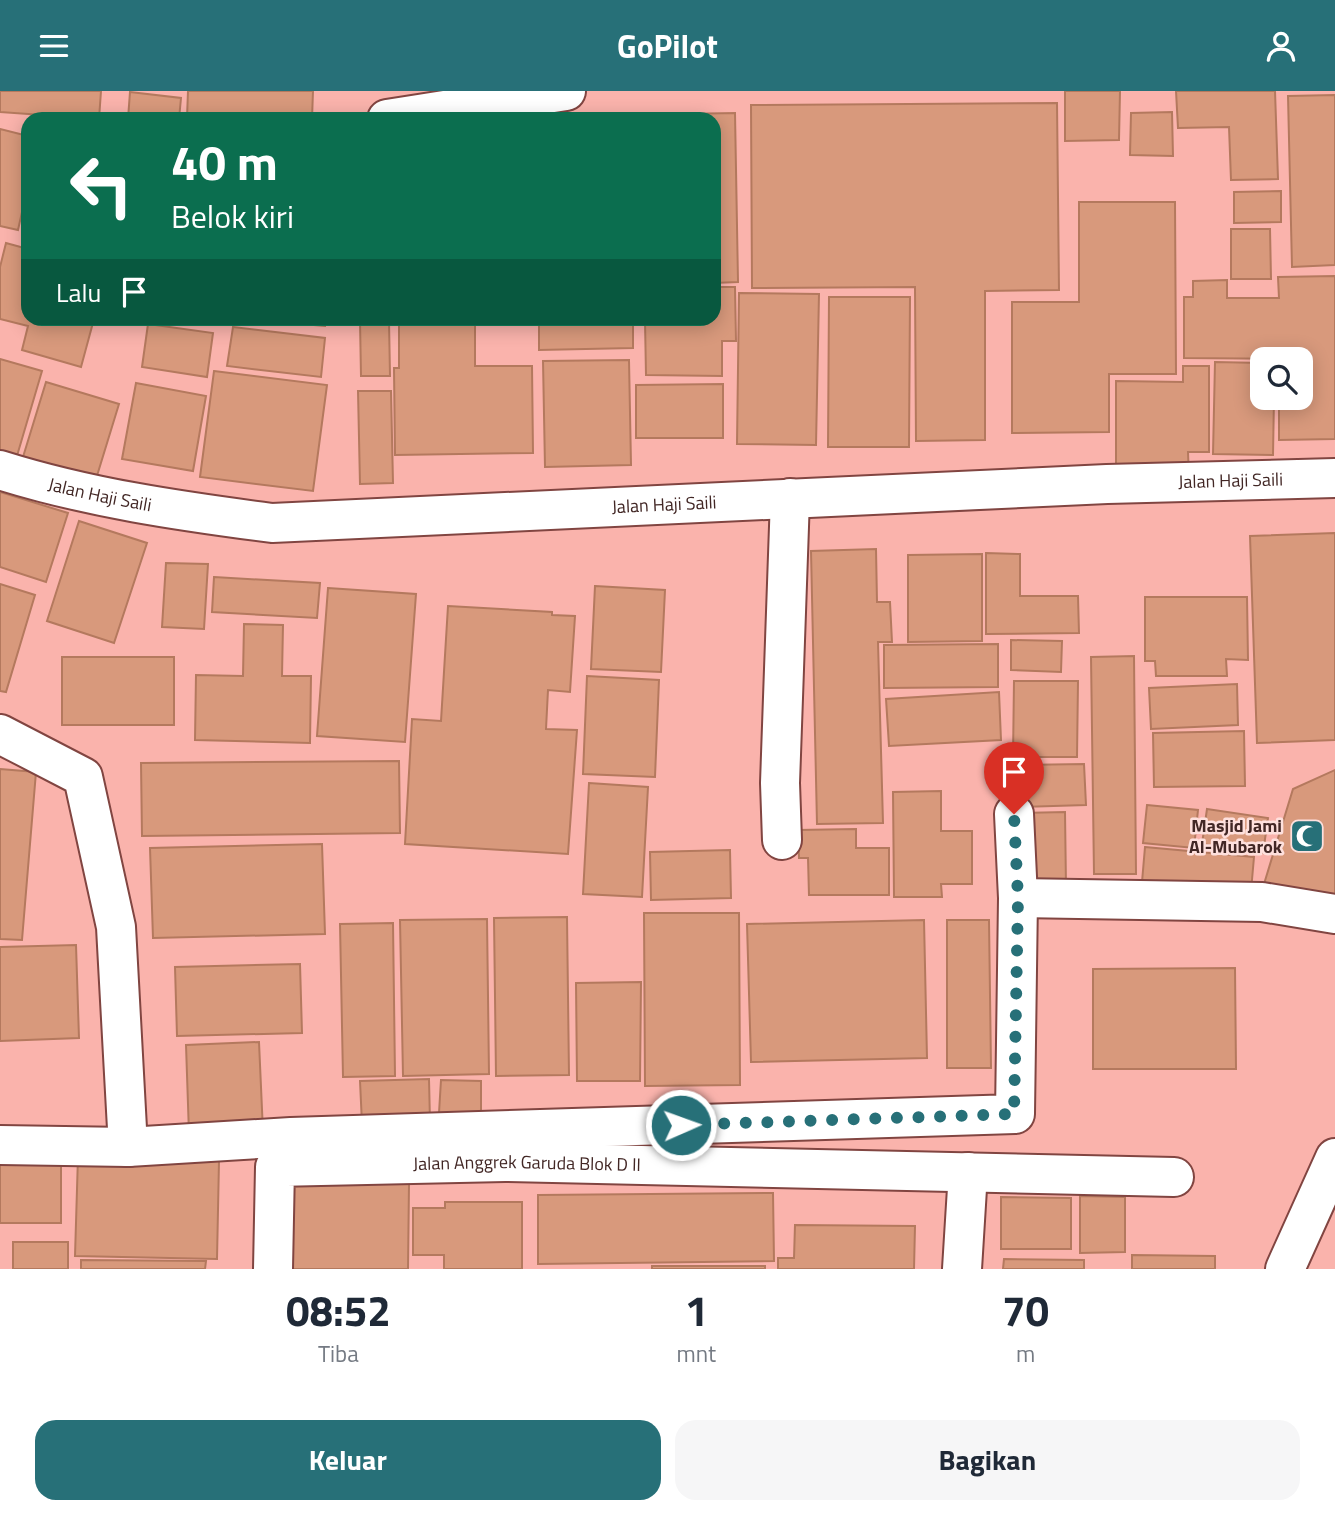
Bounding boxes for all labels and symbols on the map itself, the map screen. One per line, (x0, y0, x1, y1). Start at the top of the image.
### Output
street label: Jalan Haji Saili (1178, 465, 1283, 495)
street label: Jalan Haji Saili (45, 470, 154, 518)
street label: Jalan Haji Saili (611, 488, 717, 520)
pin (984, 742, 1044, 814)
place label: Masjid Jami Al-Mubarok (1189, 812, 1283, 860)
mosque icon: Masjid Jami Al-Mubarok (1288, 817, 1326, 855)
position arrow (644, 1088, 718, 1162)
street label: Jalan Anggrek Garuda Blok D II (413, 1148, 641, 1178)

